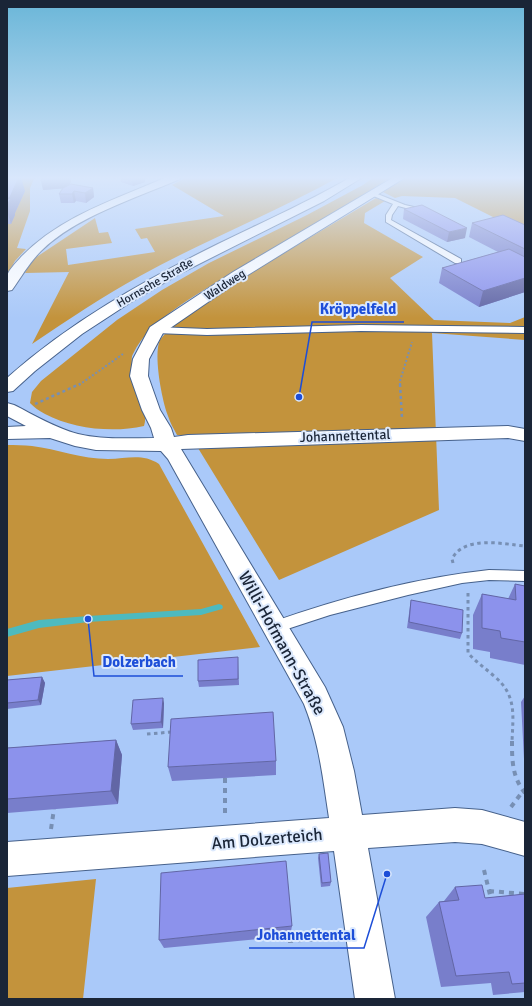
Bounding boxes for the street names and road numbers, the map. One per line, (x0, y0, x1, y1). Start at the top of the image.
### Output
street label: Hornsche Straße (114, 255, 196, 311)
street label: Waldweg (201, 266, 249, 304)
street label: Johannettental (299, 426, 391, 446)
street label: Willi-Hofmann-Straße (234, 567, 330, 719)
street label: Am Dolzerteich (211, 824, 323, 854)

